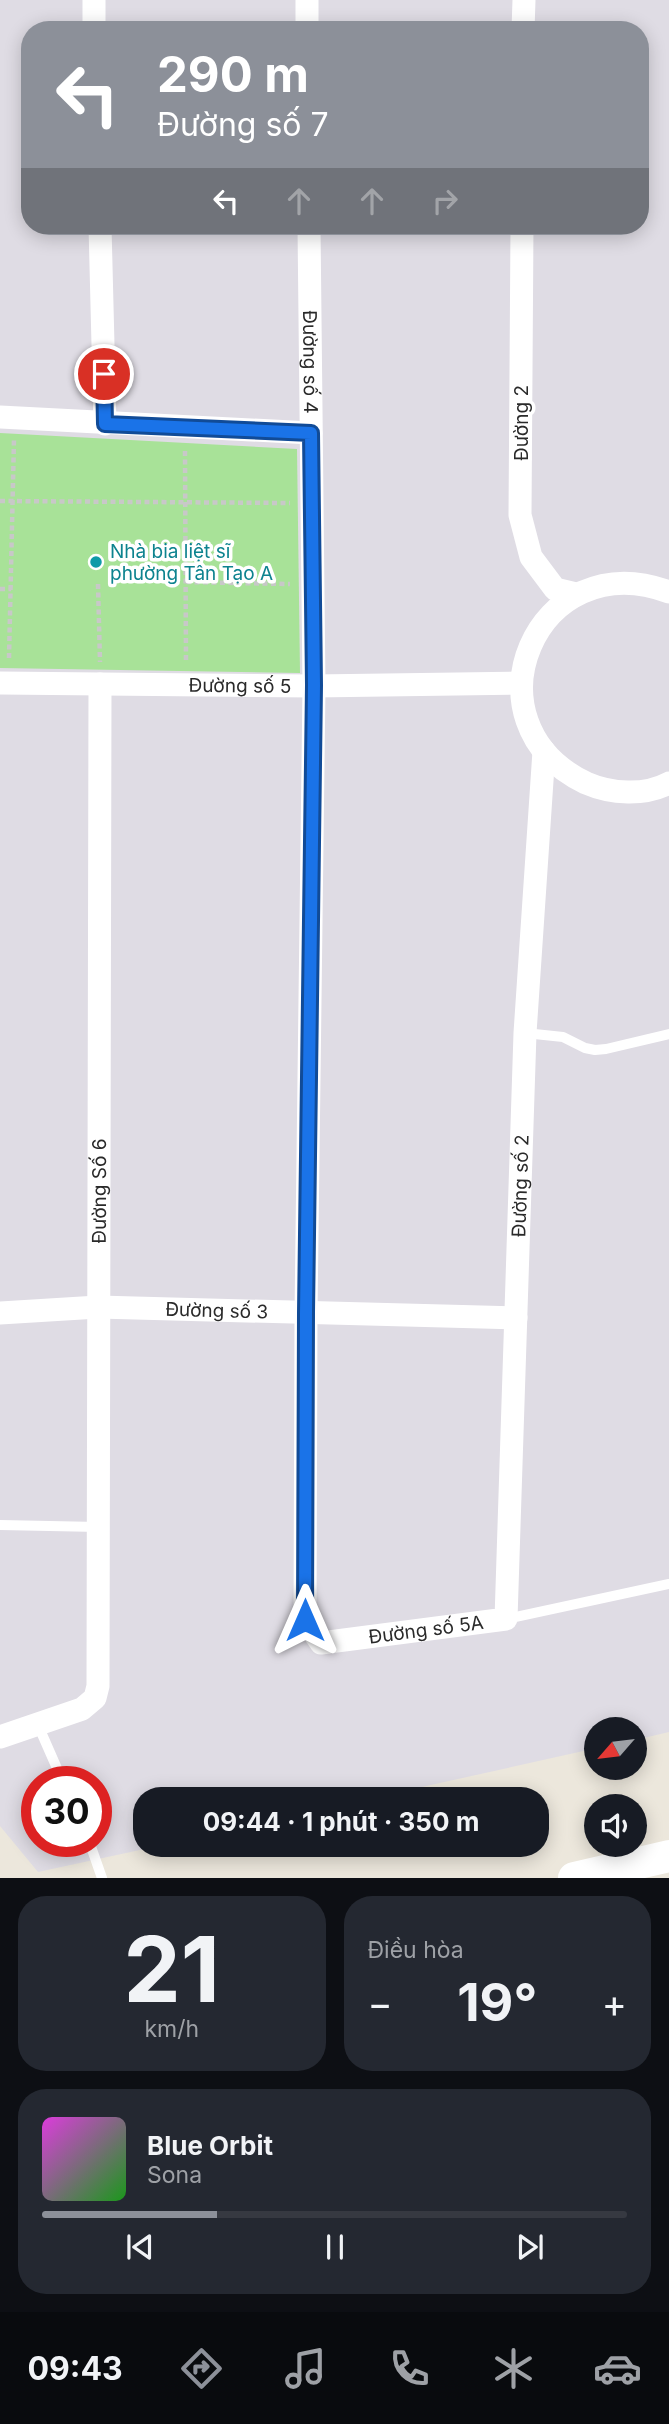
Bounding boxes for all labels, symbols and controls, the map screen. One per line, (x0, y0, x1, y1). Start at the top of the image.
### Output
text: 290 m (157, 45, 309, 104)
icon: left (42, 49, 133, 140)
text: Đường số 7 (157, 105, 329, 144)
icon: left (207, 182, 245, 220)
icon: ahead (280, 182, 318, 220)
icon: ahead (353, 182, 391, 220)
icon: right (426, 182, 464, 220)
street label: Đường số 4 (298, 310, 322, 414)
pin (74, 344, 134, 404)
icon: arrive (85, 355, 123, 393)
street label: Đường 2 (510, 385, 533, 461)
place label: Nhà bia liệt sĩ phường Tân Tạo A (110, 540, 273, 585)
marker: Nhà bia liệt sĩ phường Tân Tạo A (88, 554, 104, 570)
street label: Đường số 5 (188, 674, 291, 698)
street label: Đường số 2 (507, 1134, 534, 1238)
street label: Đường Số 6 (88, 1138, 111, 1244)
street label: Đường số 3 (165, 1298, 269, 1323)
position arrow (268, 1583, 342, 1657)
street label: Đường số 5A (367, 1611, 485, 1649)
north arrow (584, 1717, 648, 1780)
map controls (584, 1717, 647, 1857)
speed limit sign: 30 (21, 1766, 112, 1857)
button: sound (584, 1794, 647, 1857)
text: 09:44 · 1 phút · 350 m (203, 1806, 479, 1837)
text: 21 (123, 1914, 220, 2024)
text: Điều hòa (368, 1936, 464, 1964)
text: 19° (457, 1971, 537, 2034)
text: − (368, 1980, 393, 2026)
text: + (602, 1980, 627, 2026)
text: km/h (144, 2015, 199, 2043)
text: Blue Orbit (147, 2130, 273, 2161)
text: Sona (147, 2161, 202, 2189)
icon: previous (121, 2228, 159, 2266)
icon: pause (316, 2228, 354, 2266)
icon: next (511, 2228, 549, 2266)
icon: directions (177, 2344, 226, 2393)
icon: music (281, 2344, 330, 2393)
icon: phone (385, 2344, 434, 2393)
icon: climate (489, 2344, 538, 2393)
icon: car (593, 2344, 642, 2393)
text: 09:43 (27, 2349, 123, 2388)

